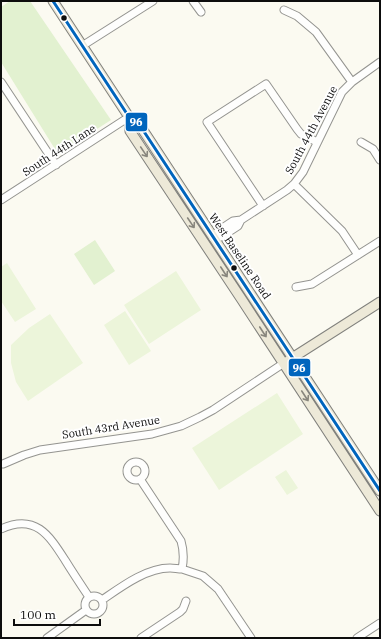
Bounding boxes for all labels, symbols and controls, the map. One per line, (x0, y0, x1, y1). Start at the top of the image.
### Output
unlabelled marker (59, 13, 69, 23)
street label: South 44th Avenue (282, 83, 340, 177)
line badge: 96 (125, 112, 148, 132)
text: 96 (129, 115, 143, 129)
street label: South 44th Lane (20, 121, 98, 179)
one-way arrow (140, 146, 148, 157)
street label: West Baseline Road (206, 210, 274, 302)
one-way arrow (188, 217, 196, 229)
unlabelled marker (229, 263, 239, 273)
one-way arrow (220, 266, 228, 277)
one-way arrow (259, 326, 267, 337)
line badge: 96 (288, 358, 311, 377)
text: 96 (292, 361, 306, 375)
one-way arrow (301, 390, 309, 401)
street label: South 43rd Avenue (61, 412, 161, 442)
scale bar (14, 601, 100, 627)
text: 100 m (20, 607, 56, 622)

